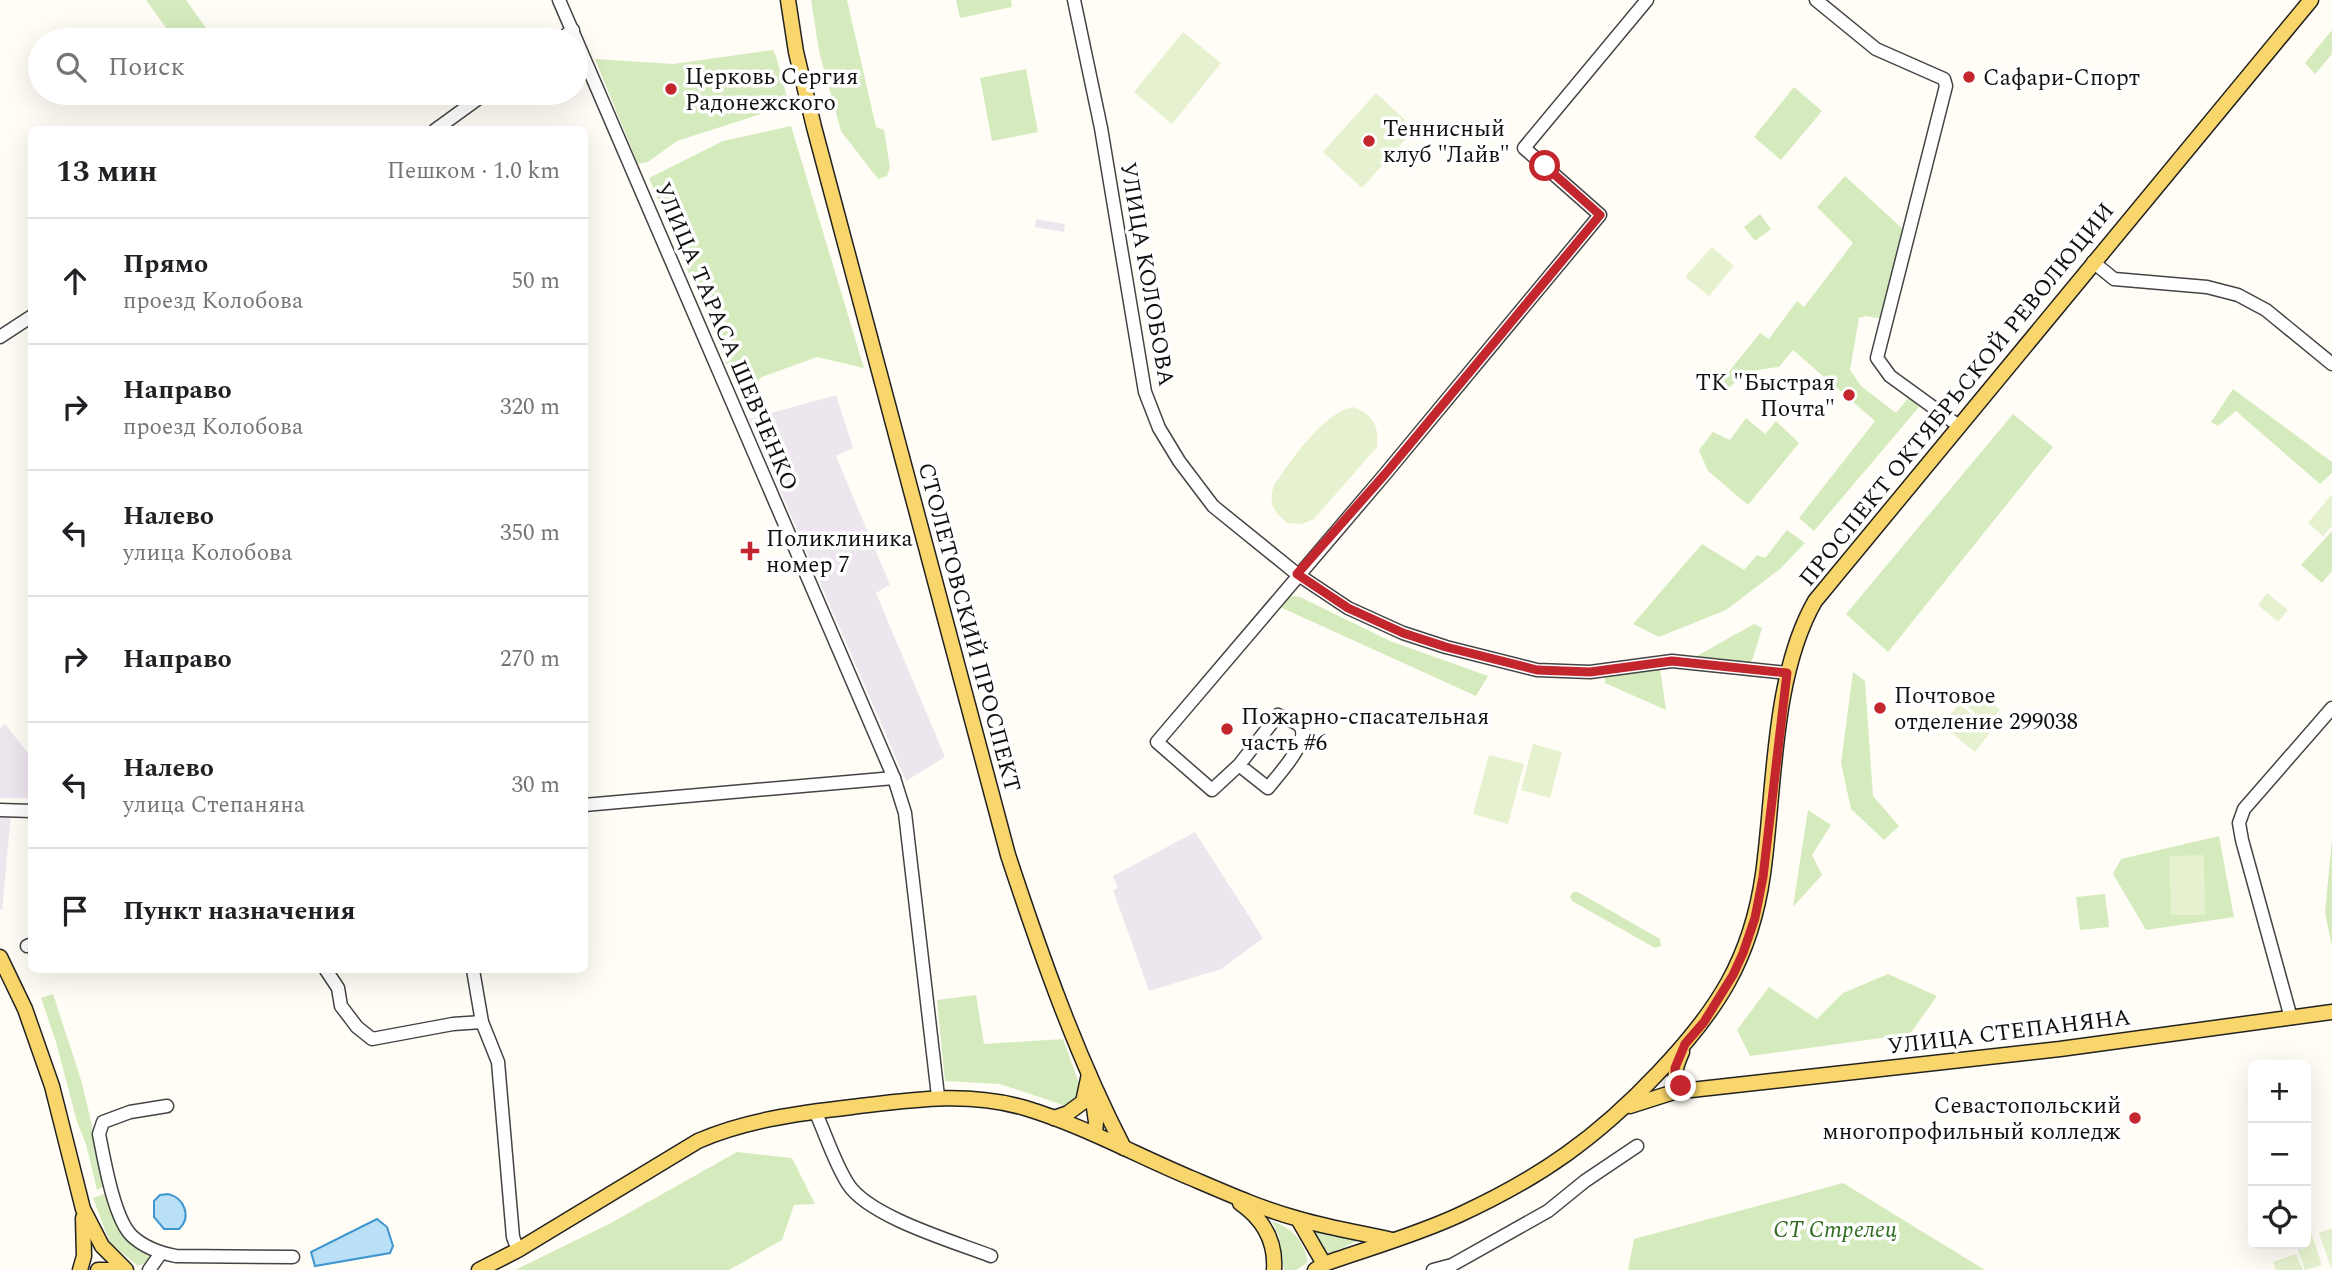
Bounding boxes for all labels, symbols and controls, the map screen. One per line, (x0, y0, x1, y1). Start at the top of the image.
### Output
search box (28, 28, 588, 105)
text: Поиск (108, 47, 185, 87)
icon: search (52, 48, 90, 86)
place label: Церковь Сергия Радонежского (685, 60, 858, 121)
place label: Сафари-Спорт (1983, 61, 2140, 96)
marker: Сафари-Спорт (1961, 69, 1977, 85)
marker: Церковь Сергия Радонежского (663, 81, 679, 97)
place label: Теннисный клуб "Лайв" (1383, 112, 1510, 173)
marker: Теннисный клуб "Лайв" (1361, 133, 1377, 149)
text: 13 мин (56, 149, 157, 195)
route start (1529, 150, 1560, 181)
text: Пешком · 1.0 km (387, 154, 560, 189)
street label: УЛИЦА КОЛОБОВА (1110, 159, 1183, 389)
street label: УЛИЦА ТАРАСА ШЕВЧЕНКО (645, 177, 807, 496)
street label: ПРОСПЕКТ ОКТЯБРЬСКОЙ РЕВОЛЮЦИИ (1791, 195, 2124, 595)
text: Прямо (123, 244, 208, 284)
icon: ahead (56, 262, 94, 300)
text: 50 m (511, 264, 560, 299)
text: проезд Колобова (123, 284, 303, 319)
place label: ТК "Быстрая Почта" (1696, 366, 1835, 427)
text: Направо (123, 370, 232, 410)
marker: ТК "Быстрая Почта" (1841, 387, 1857, 403)
icon: right (56, 388, 94, 426)
text: 320 m (500, 390, 560, 425)
text: проезд Колобова (123, 410, 303, 445)
street label: СТОЛЕТОВСКИЙ ПРОСПЕКТ (908, 459, 1029, 796)
text: Налево (123, 496, 214, 536)
icon: left (56, 514, 94, 552)
text: 350 m (500, 516, 560, 551)
place label: Поликлиника номер 7 (766, 522, 913, 583)
text: улица Колобова (123, 536, 293, 571)
marker: Поликлиника номер 7 (740, 541, 760, 561)
text: Направо (123, 639, 232, 679)
icon: right (56, 640, 94, 678)
text: 270 m (500, 642, 560, 677)
place label: Почтовое отделение 299038 (1894, 679, 2078, 740)
place label: Пожарно-спасательная часть #6 (1241, 700, 1489, 761)
marker: Почтовое отделение 299038 (1872, 700, 1888, 716)
marker: Пожарно-спасательная часть #6 (1219, 721, 1235, 737)
text: Налево (123, 748, 214, 788)
icon: left (56, 766, 94, 804)
text: 30 m (511, 768, 560, 803)
text: улица Степаняна (123, 788, 305, 823)
text: Пункт назначения (123, 891, 356, 931)
icon: arrive (56, 892, 94, 930)
street label: УЛИЦА СТЕПАНЯНА (1886, 1000, 2133, 1065)
map controls (2248, 1060, 2311, 1249)
button: + (2248, 1060, 2311, 1123)
route end (1665, 1070, 1696, 1101)
place label: Севастопольский многопрофильный колледж (1823, 1089, 2121, 1150)
marker: Севастопольский многопрофильный колледж (2127, 1110, 2143, 1126)
button: − (2248, 1123, 2311, 1186)
button: locate (2248, 1186, 2311, 1249)
park label: СТ Стрелец (1773, 1213, 1897, 1248)

